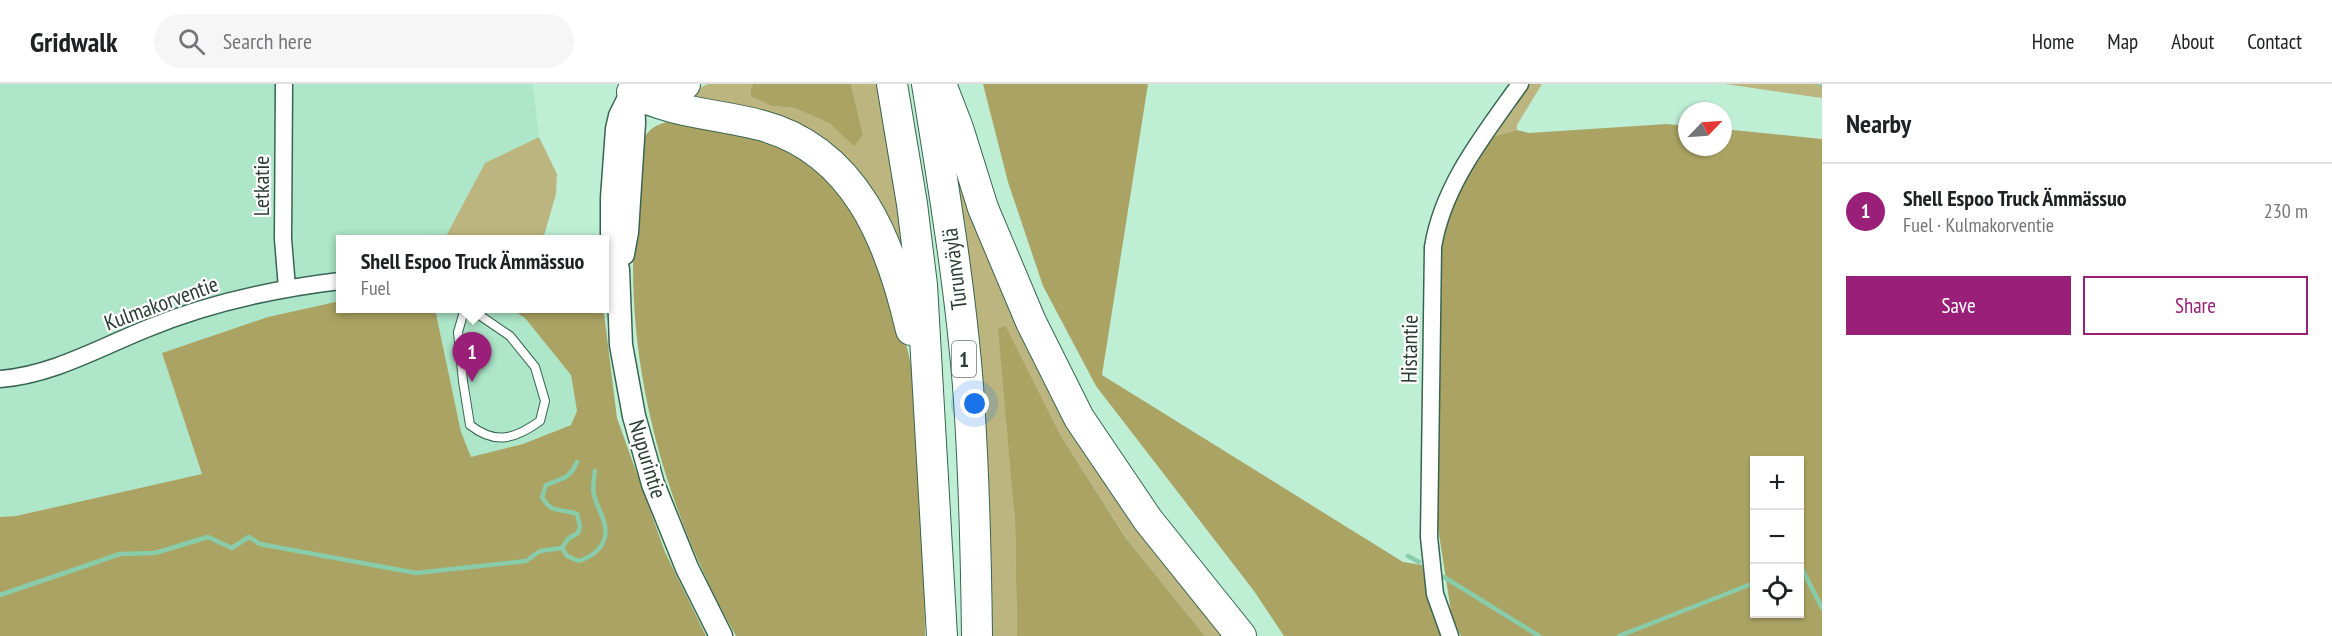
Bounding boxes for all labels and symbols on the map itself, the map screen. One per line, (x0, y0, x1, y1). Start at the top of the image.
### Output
north arrow (1678, 102, 1732, 156)
street label: Letkatie (247, 156, 275, 216)
street label: Turunväylä (935, 226, 973, 312)
street label: Kulmakorventie (100, 269, 222, 337)
street label: Histantie (1394, 315, 1424, 383)
pin: 1 (452, 332, 492, 382)
road number: 1 (952, 341, 976, 377)
your location (960, 389, 989, 418)
street label: Nupurintie (623, 416, 673, 502)

